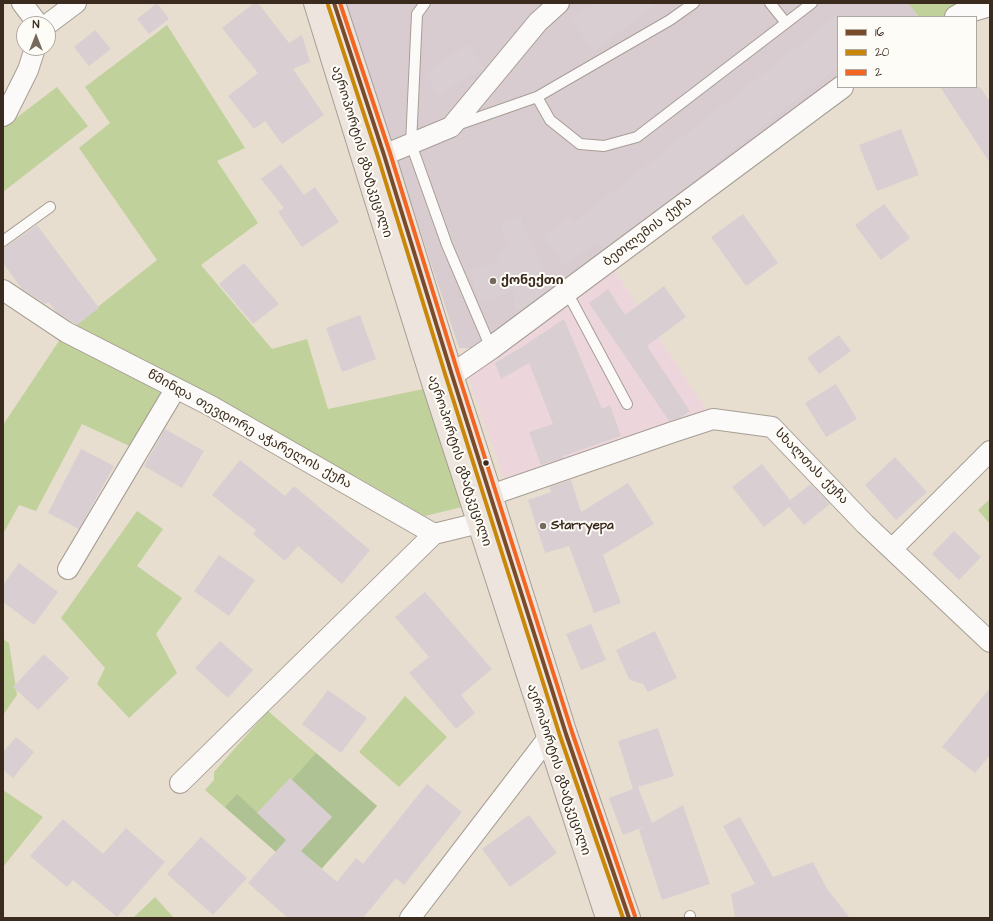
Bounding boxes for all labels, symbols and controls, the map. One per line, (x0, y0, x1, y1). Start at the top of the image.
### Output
north arrow (16, 16, 56, 56)
legend (837, 16, 977, 88)
text: N (33, 17, 39, 32)
text: 16 (875, 24, 884, 41)
text: 20 (875, 44, 889, 61)
street label: აეროპორტის გზატკეცილი (327, 64, 395, 240)
text: 2 (875, 64, 882, 81)
street label: ბეთლემის ქუჩა (600, 193, 696, 271)
place label: ქონექთი (501, 273, 564, 289)
marker: ქონექთი (488, 276, 498, 286)
street label: წმინდა თევდორე აჭარელის ქუჩა (144, 367, 354, 493)
street label: აეროპორტის გზატკეცილი (424, 373, 494, 549)
street label: სხალთას ქუჩა (771, 426, 851, 508)
unlabelled marker (481, 458, 491, 468)
place label: Starryepa (551, 518, 614, 534)
marker: Starryepa (538, 521, 548, 531)
street label: აეროპორტის გზატკეცილი (523, 682, 593, 858)

